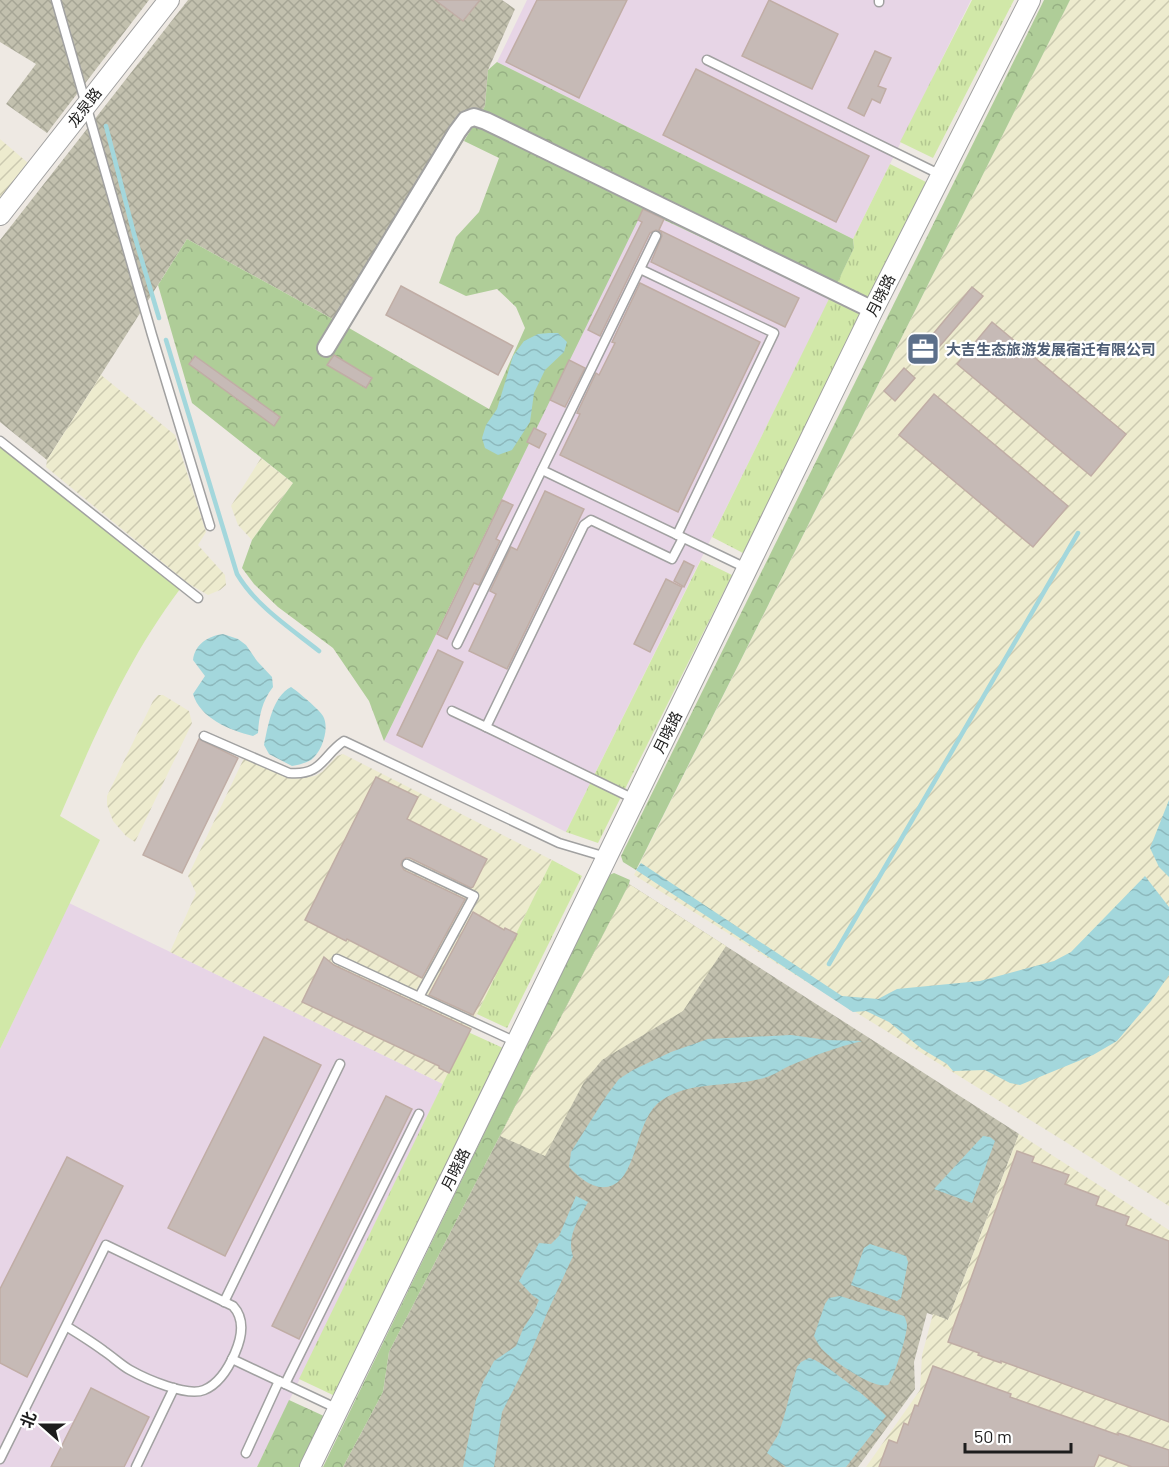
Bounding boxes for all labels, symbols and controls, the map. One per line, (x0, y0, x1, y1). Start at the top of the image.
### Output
street label: 龙泉路 (63, 84, 105, 130)
street label: 月晓路 (862, 271, 898, 319)
office icon: 大吉生态旅游发展宿迁有限公司 (905, 331, 941, 367)
place label: 大吉生态旅游发展宿迁有限公司 (946, 340, 1156, 358)
street label: 月晓路 (649, 708, 685, 756)
street label: 月晓路 (437, 1145, 473, 1193)
north arrow (12, 1395, 72, 1455)
text: 北 (16, 1409, 39, 1430)
scale bar (965, 1416, 1072, 1454)
text: 50 m (974, 1425, 1012, 1447)

